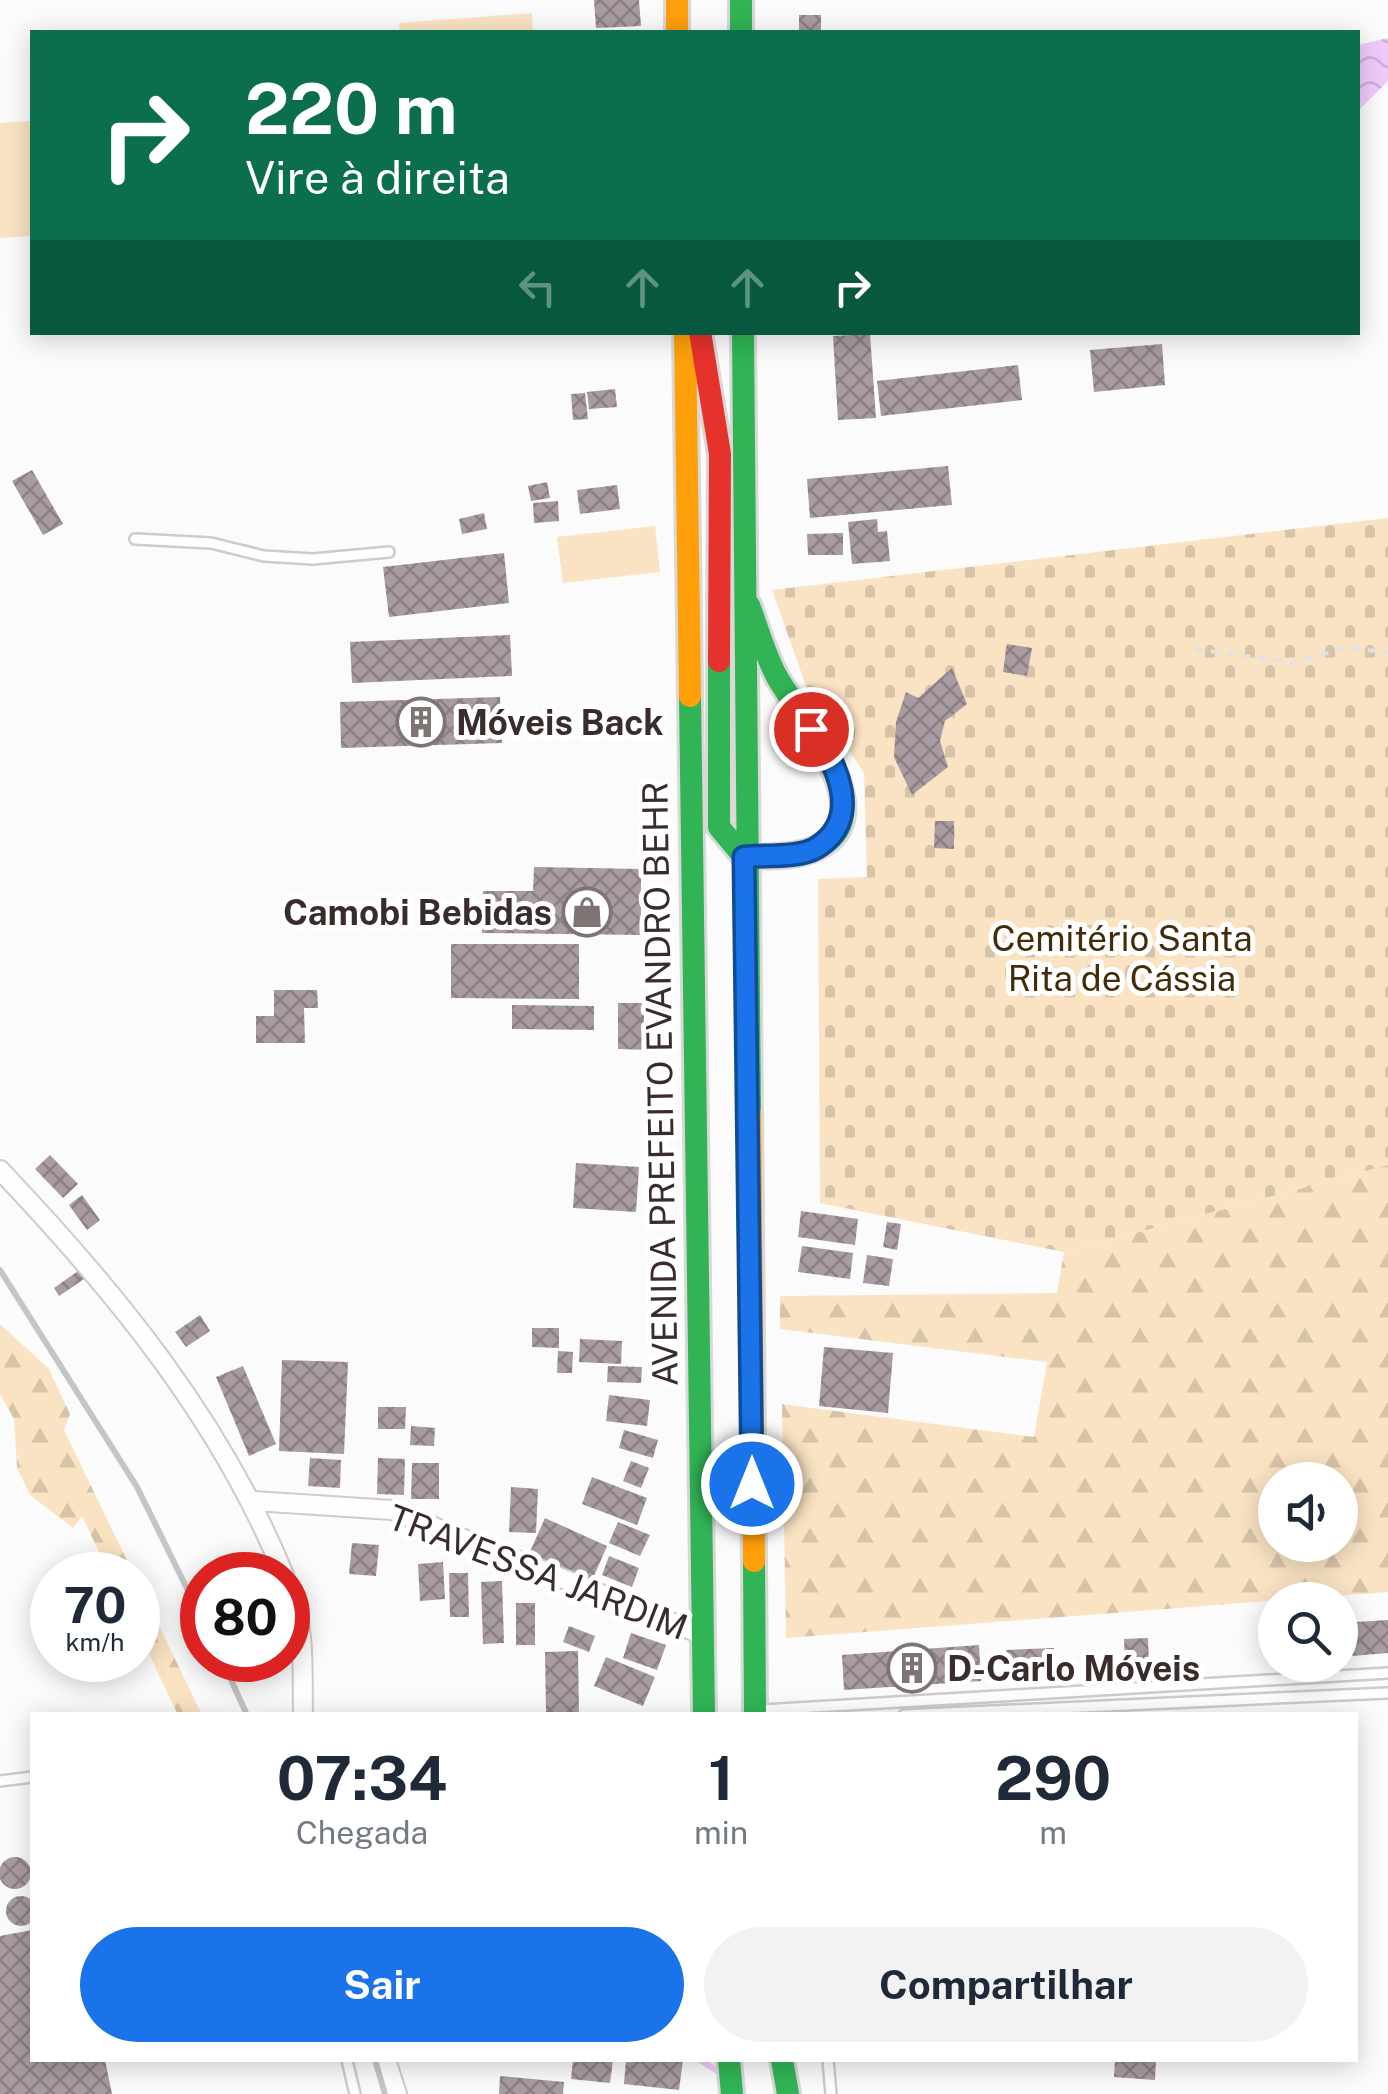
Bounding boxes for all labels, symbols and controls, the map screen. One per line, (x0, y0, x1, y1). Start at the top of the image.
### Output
text: 220 m (245, 67, 458, 150)
icon: right (80, 70, 210, 200)
text: Vire à direita (245, 151, 510, 204)
icon: left (510, 260, 565, 315)
icon: ahead (615, 260, 670, 315)
icon: ahead (720, 260, 775, 315)
icon: right (825, 260, 880, 315)
pin (769, 687, 854, 772)
building icon: Móveis Back (395, 696, 447, 748)
place label: Móveis Back (456, 702, 664, 743)
icon: arrive (784, 702, 839, 757)
street label: AVENIDA PREFEITO EVANDRO BEHR (634, 781, 686, 1387)
shop icon: Camobi Bebidas (561, 886, 613, 938)
place label: Camobi Bebidas (283, 892, 552, 933)
park label: Cemitério Santa Rita de Cássia (991, 918, 1253, 999)
position arrow (700, 1432, 804, 1536)
map controls (1258, 1462, 1358, 1682)
button: sound (1258, 1462, 1358, 1562)
street label: TRAVESSA JARDIM (383, 1496, 693, 1648)
speed limit sign: 80 (180, 1552, 310, 1682)
text: 70 (63, 1575, 127, 1634)
button: search (1258, 1582, 1358, 1682)
text: km/h (66, 1627, 124, 1657)
building icon: D-Carlo Móveis (886, 1642, 938, 1694)
place label: D-Carlo Móveis (947, 1648, 1200, 1689)
text: 07:34 (277, 1743, 447, 1814)
text: 1 (708, 1743, 734, 1814)
text: 290 (995, 1743, 1111, 1814)
text: Chegada (296, 1814, 428, 1851)
text: min (694, 1814, 748, 1851)
text: m (1039, 1814, 1067, 1851)
button: Sair (80, 1927, 684, 2042)
button: Compartilhar (704, 1927, 1308, 2042)

